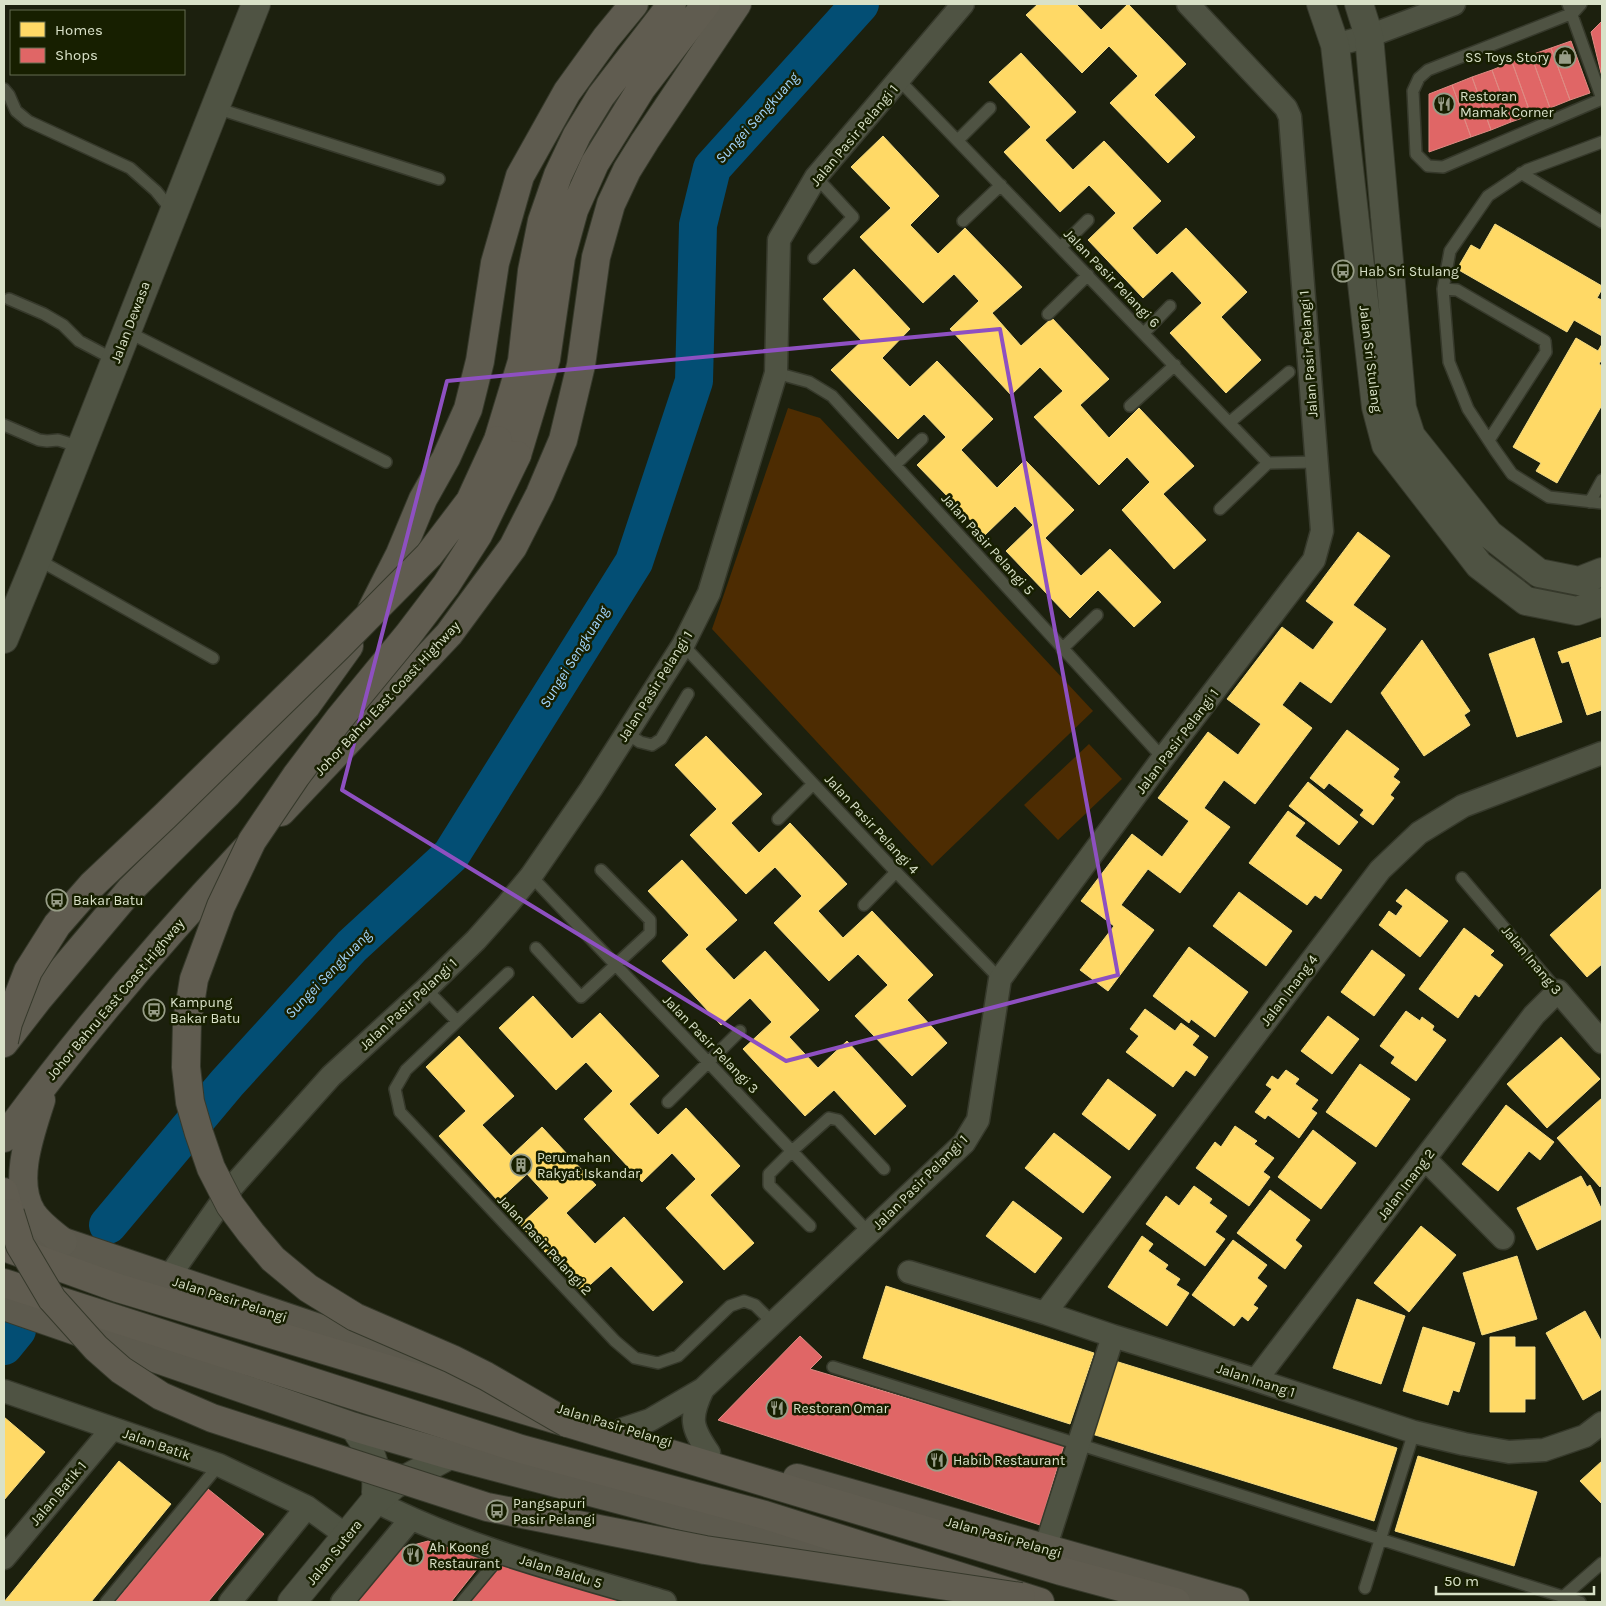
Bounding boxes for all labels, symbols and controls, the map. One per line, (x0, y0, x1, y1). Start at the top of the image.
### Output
legend (10, 10, 185, 75)
text: Homes (55, 21, 103, 39)
shop icon: SS Toys Story (1553, 45, 1577, 69)
text: Shops (55, 46, 98, 64)
place label: SS Toys Story (1465, 49, 1549, 66)
water label: Sungei Sengkuang (711, 68, 804, 167)
street label: Jalan Pasir Pelangi 1 (807, 81, 902, 189)
place label: Restoran Mamak Corner (1460, 88, 1555, 121)
restaurant icon: Restoran Mamak Corner (1432, 92, 1456, 116)
street label: Jalan Pasir Pelangi 6 (1060, 225, 1163, 331)
bus stop icon: Hab Sri Stulang (1331, 259, 1355, 283)
place label: Hab Sri Stulang (1359, 263, 1459, 280)
street label: Jalan Dewasa (107, 279, 154, 365)
street label: Jalan Pasir Pelangi 1 (1296, 290, 1321, 418)
street label: Jalan Sri Stulang (1355, 304, 1386, 414)
street label: Jalan Pasir Pelangi 5 (938, 490, 1038, 599)
water label: Sungei Sengkuang (536, 602, 613, 711)
street label: Johor Bahru East Coast Highway (311, 617, 464, 779)
street label: Jalan Pasir Pelangi 1 (615, 628, 696, 745)
street label: Jalan Pasir Pelangi 1 (1132, 685, 1222, 797)
street label: Jalan Pasir Pelangi 4 (821, 771, 922, 878)
bus stop icon: Bakar Batu (45, 888, 69, 912)
place label: Bakar Batu (73, 892, 144, 909)
street label: Johor Bahru East Coast Highway (43, 915, 188, 1083)
street label: Jalan Inang 3 (1498, 922, 1565, 998)
water label: Sungei Sengkuang (281, 925, 376, 1022)
street label: Jalan Inang 4 (1257, 951, 1322, 1029)
street label: Jalan Pasir Pelangi 1 (356, 955, 461, 1054)
street label: Jalan Pasir Pelangi 3 (659, 991, 762, 1097)
place label: Kampung Bakar Batu (170, 994, 241, 1027)
bus stop icon: Kampung Bakar Batu (142, 998, 166, 1022)
street label: Jalan Pasir Pelangi 1 (869, 1131, 971, 1233)
street label: Jalan Inang 2 (1374, 1145, 1439, 1223)
place label: Perumahan Rakyat Iskandar (537, 1149, 641, 1182)
building icon: Perumahan Rakyat Iskandar (509, 1153, 533, 1177)
street label: Jalan Pasir Pelangi 2 (494, 1192, 595, 1299)
street label: Jalan Pasir Pelangi (171, 1273, 289, 1326)
street label: Jalan Inang 1 (1215, 1360, 1297, 1401)
restaurant icon: Restoran Omar (765, 1396, 789, 1420)
street label: Jalan Pasir Pelangi (555, 1400, 674, 1451)
place label: Restoran Omar (793, 1400, 889, 1417)
street label: Jalan Batik (121, 1425, 193, 1464)
restaurant icon: Habib Restaurant (925, 1448, 949, 1472)
place label: Habib Restaurant (953, 1452, 1065, 1469)
street label: Jalan Batik 1 (27, 1458, 90, 1529)
place label: Pangsapuri Pasir Pelangi (513, 1495, 595, 1528)
bus stop icon: Pangsapuri Pasir Pelangi (485, 1499, 509, 1523)
street label: Jalan Pasir Pelangi (944, 1513, 1064, 1562)
street label: Jalan Sutera (303, 1516, 366, 1588)
place label: Ah Koong Restaurant (429, 1539, 500, 1572)
restaurant icon: Ah Koong Restaurant (401, 1543, 425, 1567)
street label: Jalan Baldu 5 (518, 1551, 604, 1592)
scale bar (1436, 1564, 1594, 1596)
text: 50 m (1444, 1572, 1479, 1590)

